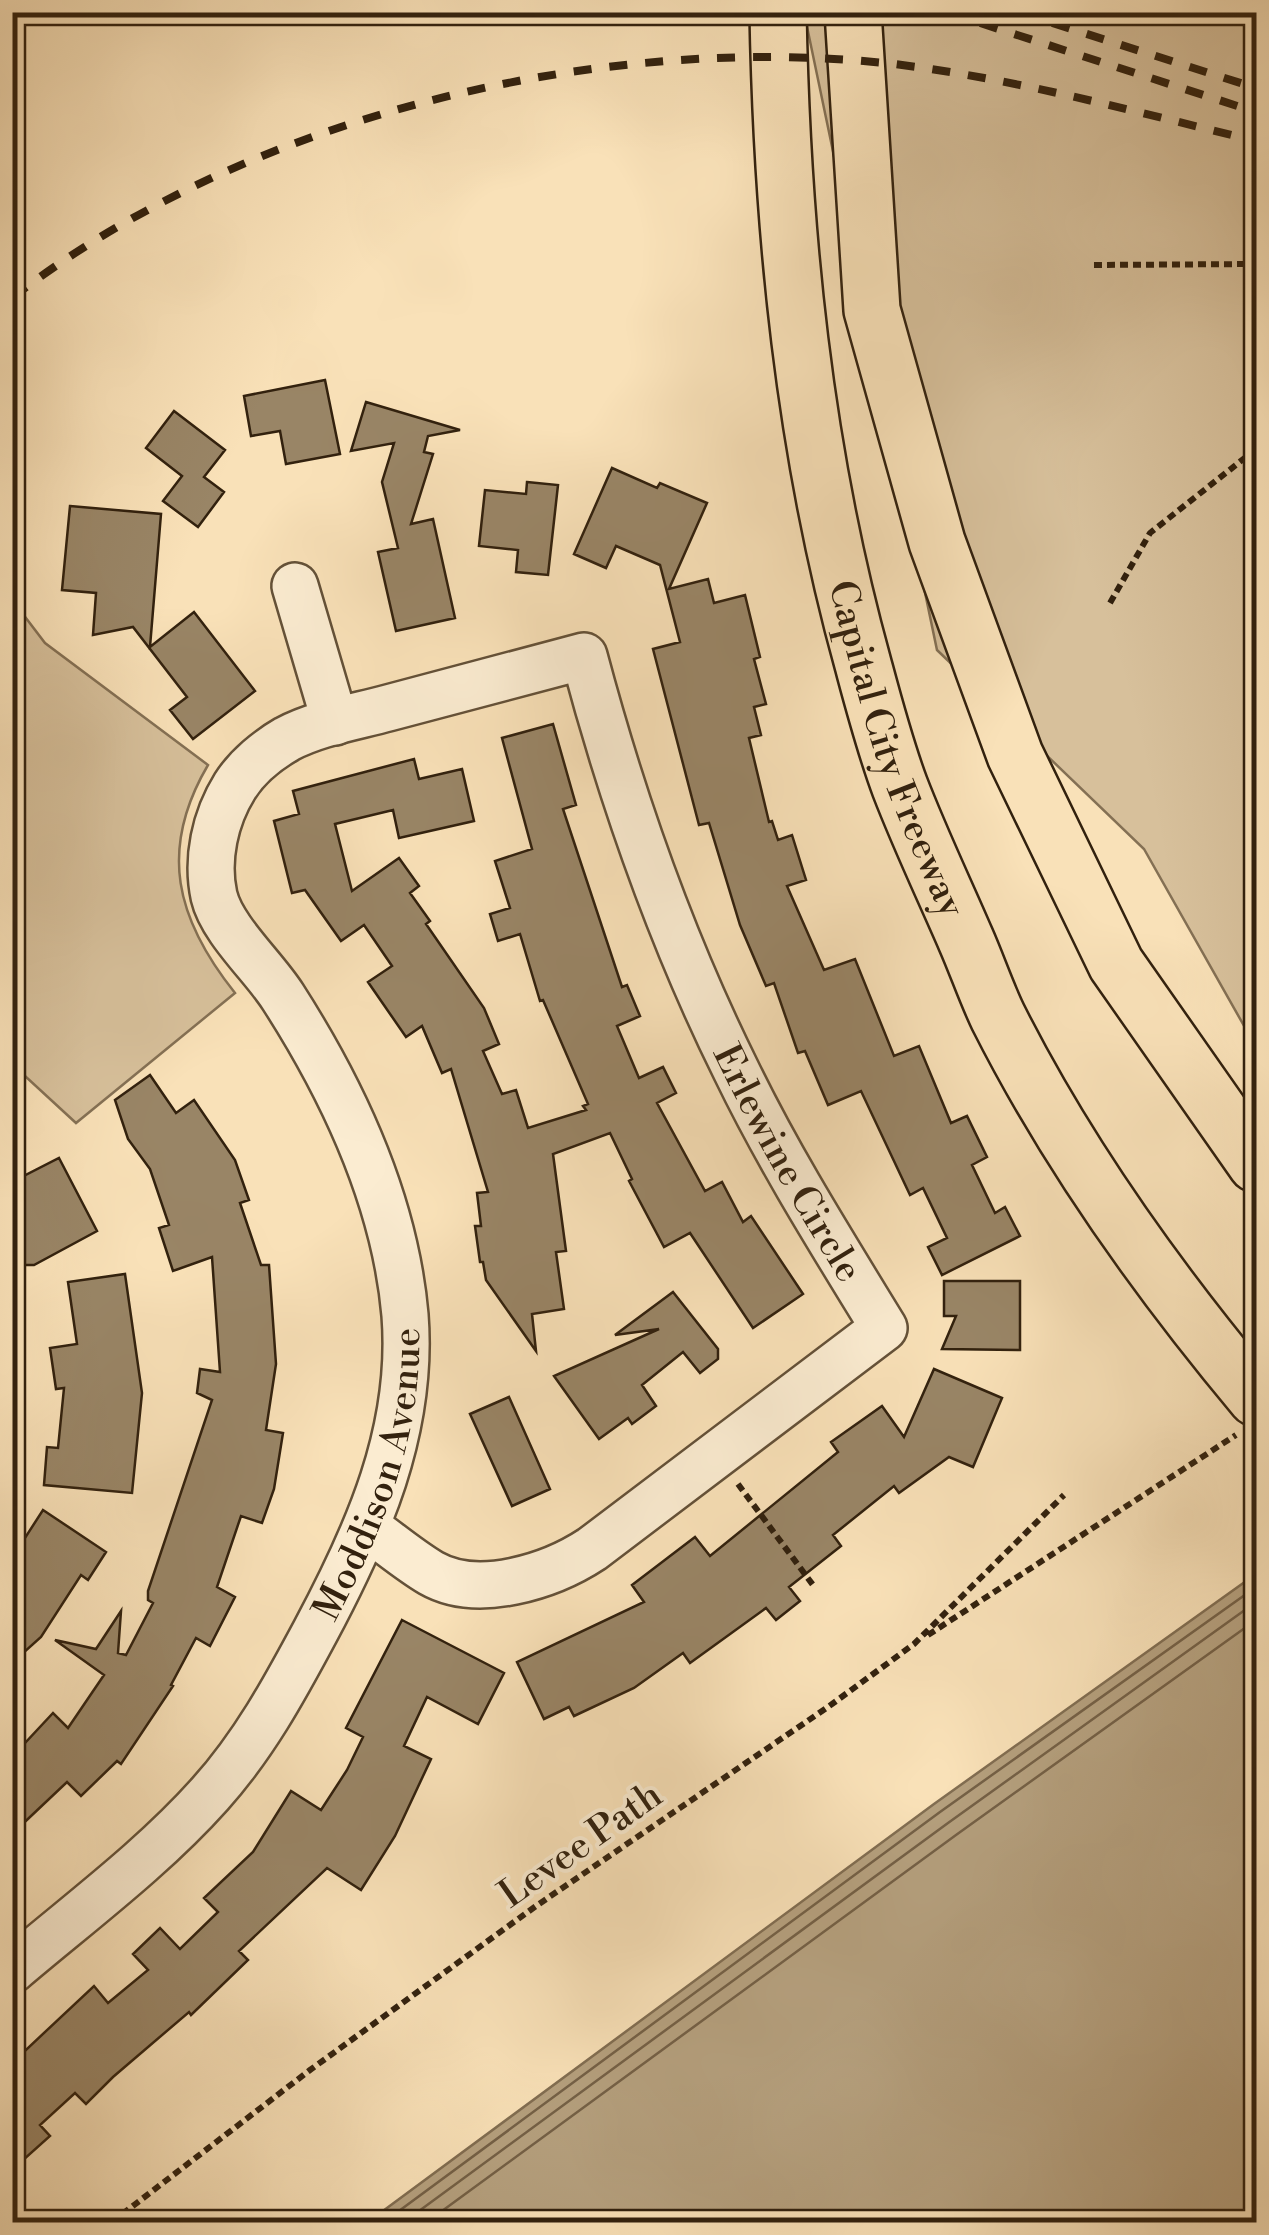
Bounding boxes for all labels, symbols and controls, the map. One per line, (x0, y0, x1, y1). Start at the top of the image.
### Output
street label: Capital City Freeway (818, 576, 975, 925)
street label: Erlewine Circle (702, 1037, 872, 1291)
street label: Moddison Avenue (303, 1327, 431, 1628)
street label: Levee Path (490, 1772, 672, 1919)

